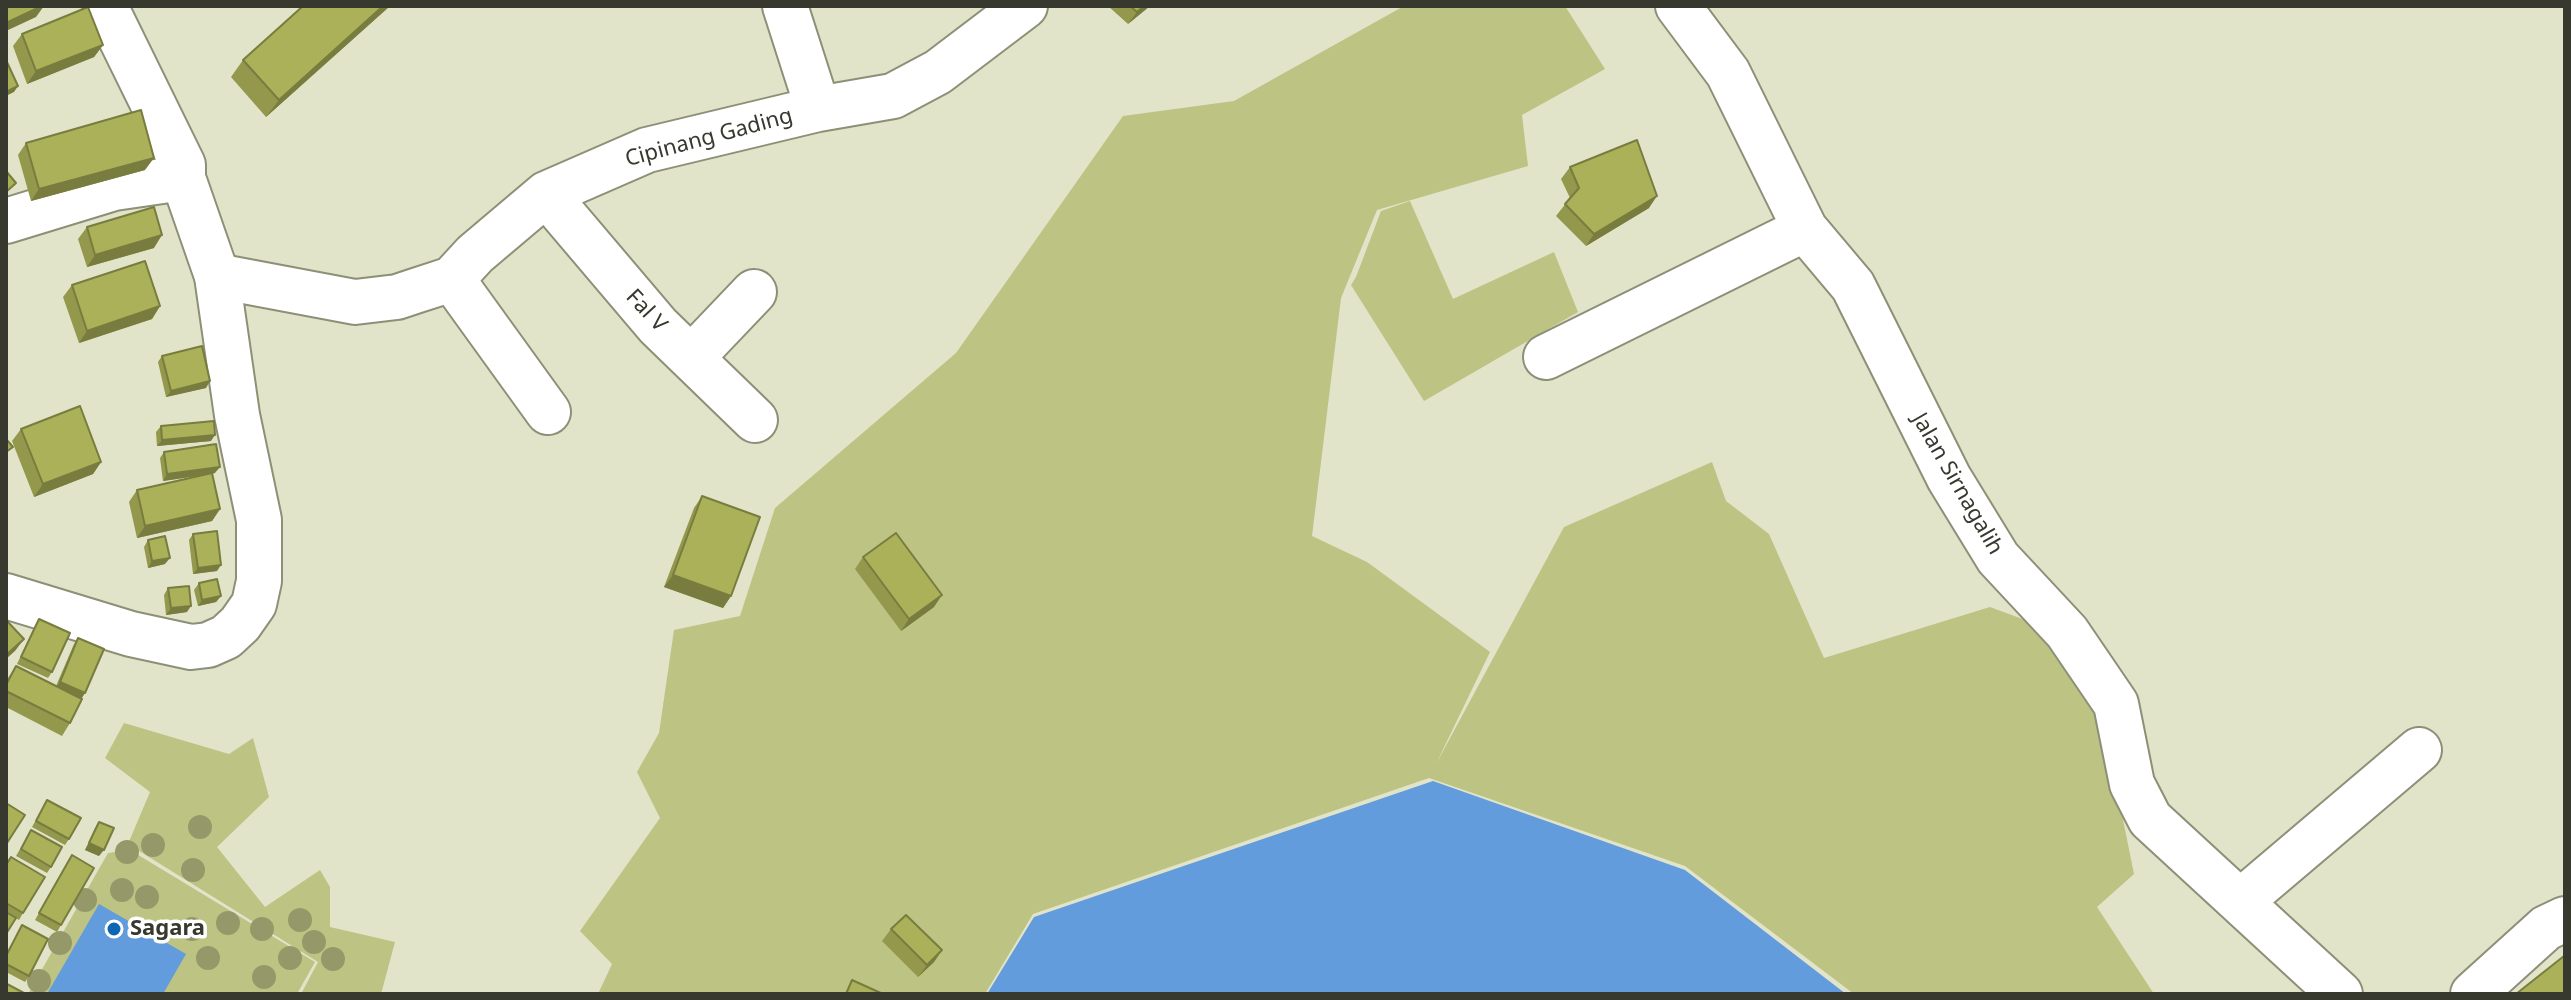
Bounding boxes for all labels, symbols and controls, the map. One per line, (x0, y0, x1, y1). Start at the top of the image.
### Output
street label: Cipinang Gading (622, 103, 796, 173)
street label: Fal V (620, 284, 672, 338)
street label: Jalan Sirnagalih (1906, 408, 2008, 560)
place label: Sagara (130, 916, 205, 942)
marker: Sagara (105, 920, 123, 938)

